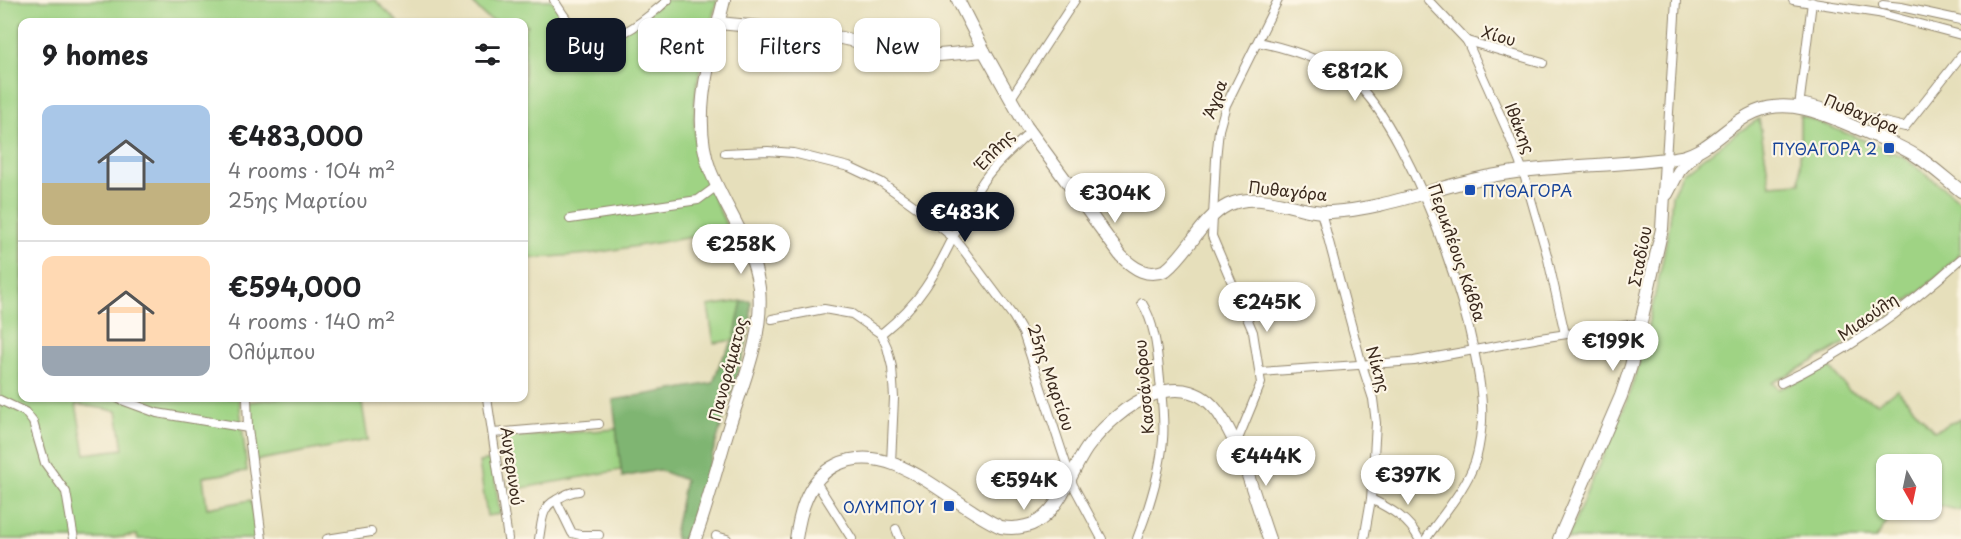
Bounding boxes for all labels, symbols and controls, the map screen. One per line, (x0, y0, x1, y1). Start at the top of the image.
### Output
chip: Buy (546, 18, 626, 72)
chip: Rent (638, 18, 726, 72)
chip: Filters (738, 18, 842, 72)
chip: New (854, 18, 940, 72)
street label: Χίου (1479, 19, 1519, 51)
text: 9 homes (42, 35, 148, 74)
icon: filters (471, 38, 504, 71)
pin: €812K (1313, 51, 1397, 102)
text: €812K (1322, 55, 1388, 85)
street label: Άγρα (1196, 76, 1232, 122)
street label: Πυθαγόρα (1821, 87, 1904, 139)
street label: Ιθάκης (1500, 99, 1542, 157)
text: €483,000 (228, 116, 363, 155)
street label: Έλλης (968, 123, 1019, 176)
icon: home (90, 129, 162, 201)
place label: ΠΥΘΑΓΟΡΑ 2 (1772, 136, 1877, 160)
marker: ΠΥΘΑΓΟΡΑ 2 (1882, 141, 1896, 155)
text: 4 rooms · 104 m² (228, 155, 395, 185)
pin: €304K (1073, 173, 1157, 224)
street label: Πυθαγόρα (1247, 174, 1329, 206)
text: €304K (1079, 177, 1151, 207)
place label: ΠΥΘΑΓΟΡΑ (1482, 178, 1572, 202)
street label: Περικλέους Κάβδα (1423, 180, 1493, 325)
marker: ΠΥΘΑΓΟΡΑ (1463, 183, 1477, 197)
text: 25ης Μαρτίου (228, 185, 368, 215)
pin: €483K (923, 192, 1007, 243)
text: €483K (930, 196, 1000, 226)
pin: €258K (699, 224, 783, 275)
street label: Σταδίου (1621, 224, 1657, 288)
text: €258K (706, 228, 776, 258)
text: €594,000 (228, 267, 361, 306)
icon: home (90, 280, 162, 352)
pin: €245K (1225, 282, 1309, 333)
text: €245K (1232, 286, 1302, 316)
street label: Μιαούλη (1832, 286, 1902, 346)
text: 4 rooms · 140 m² (228, 306, 395, 336)
street label: Πανοράματος (702, 314, 752, 424)
street label: 25ης Μαρτίου (1022, 320, 1082, 434)
pin: €199K (1571, 321, 1655, 372)
text: €199K (1581, 325, 1645, 355)
text: Ολύμπου (228, 336, 315, 366)
street label: Κασσάνδρου (1127, 339, 1159, 435)
street label: Νίκης (1361, 343, 1397, 395)
street label: Αυγερινού (496, 425, 530, 507)
pin: €444K (1224, 436, 1308, 487)
text: €444K (1230, 440, 1302, 470)
north arrow (1876, 454, 1942, 520)
map controls (1876, 454, 1942, 520)
pin: €397K (1366, 455, 1450, 506)
text: €397K (1375, 459, 1441, 489)
pin: €594K (982, 460, 1066, 511)
text: €594K (990, 464, 1058, 494)
place label: ΟΛΥΜΠΟΥ 1 (843, 494, 937, 518)
marker: ΟΛΥΜΠΟΥ 1 (942, 499, 956, 513)

